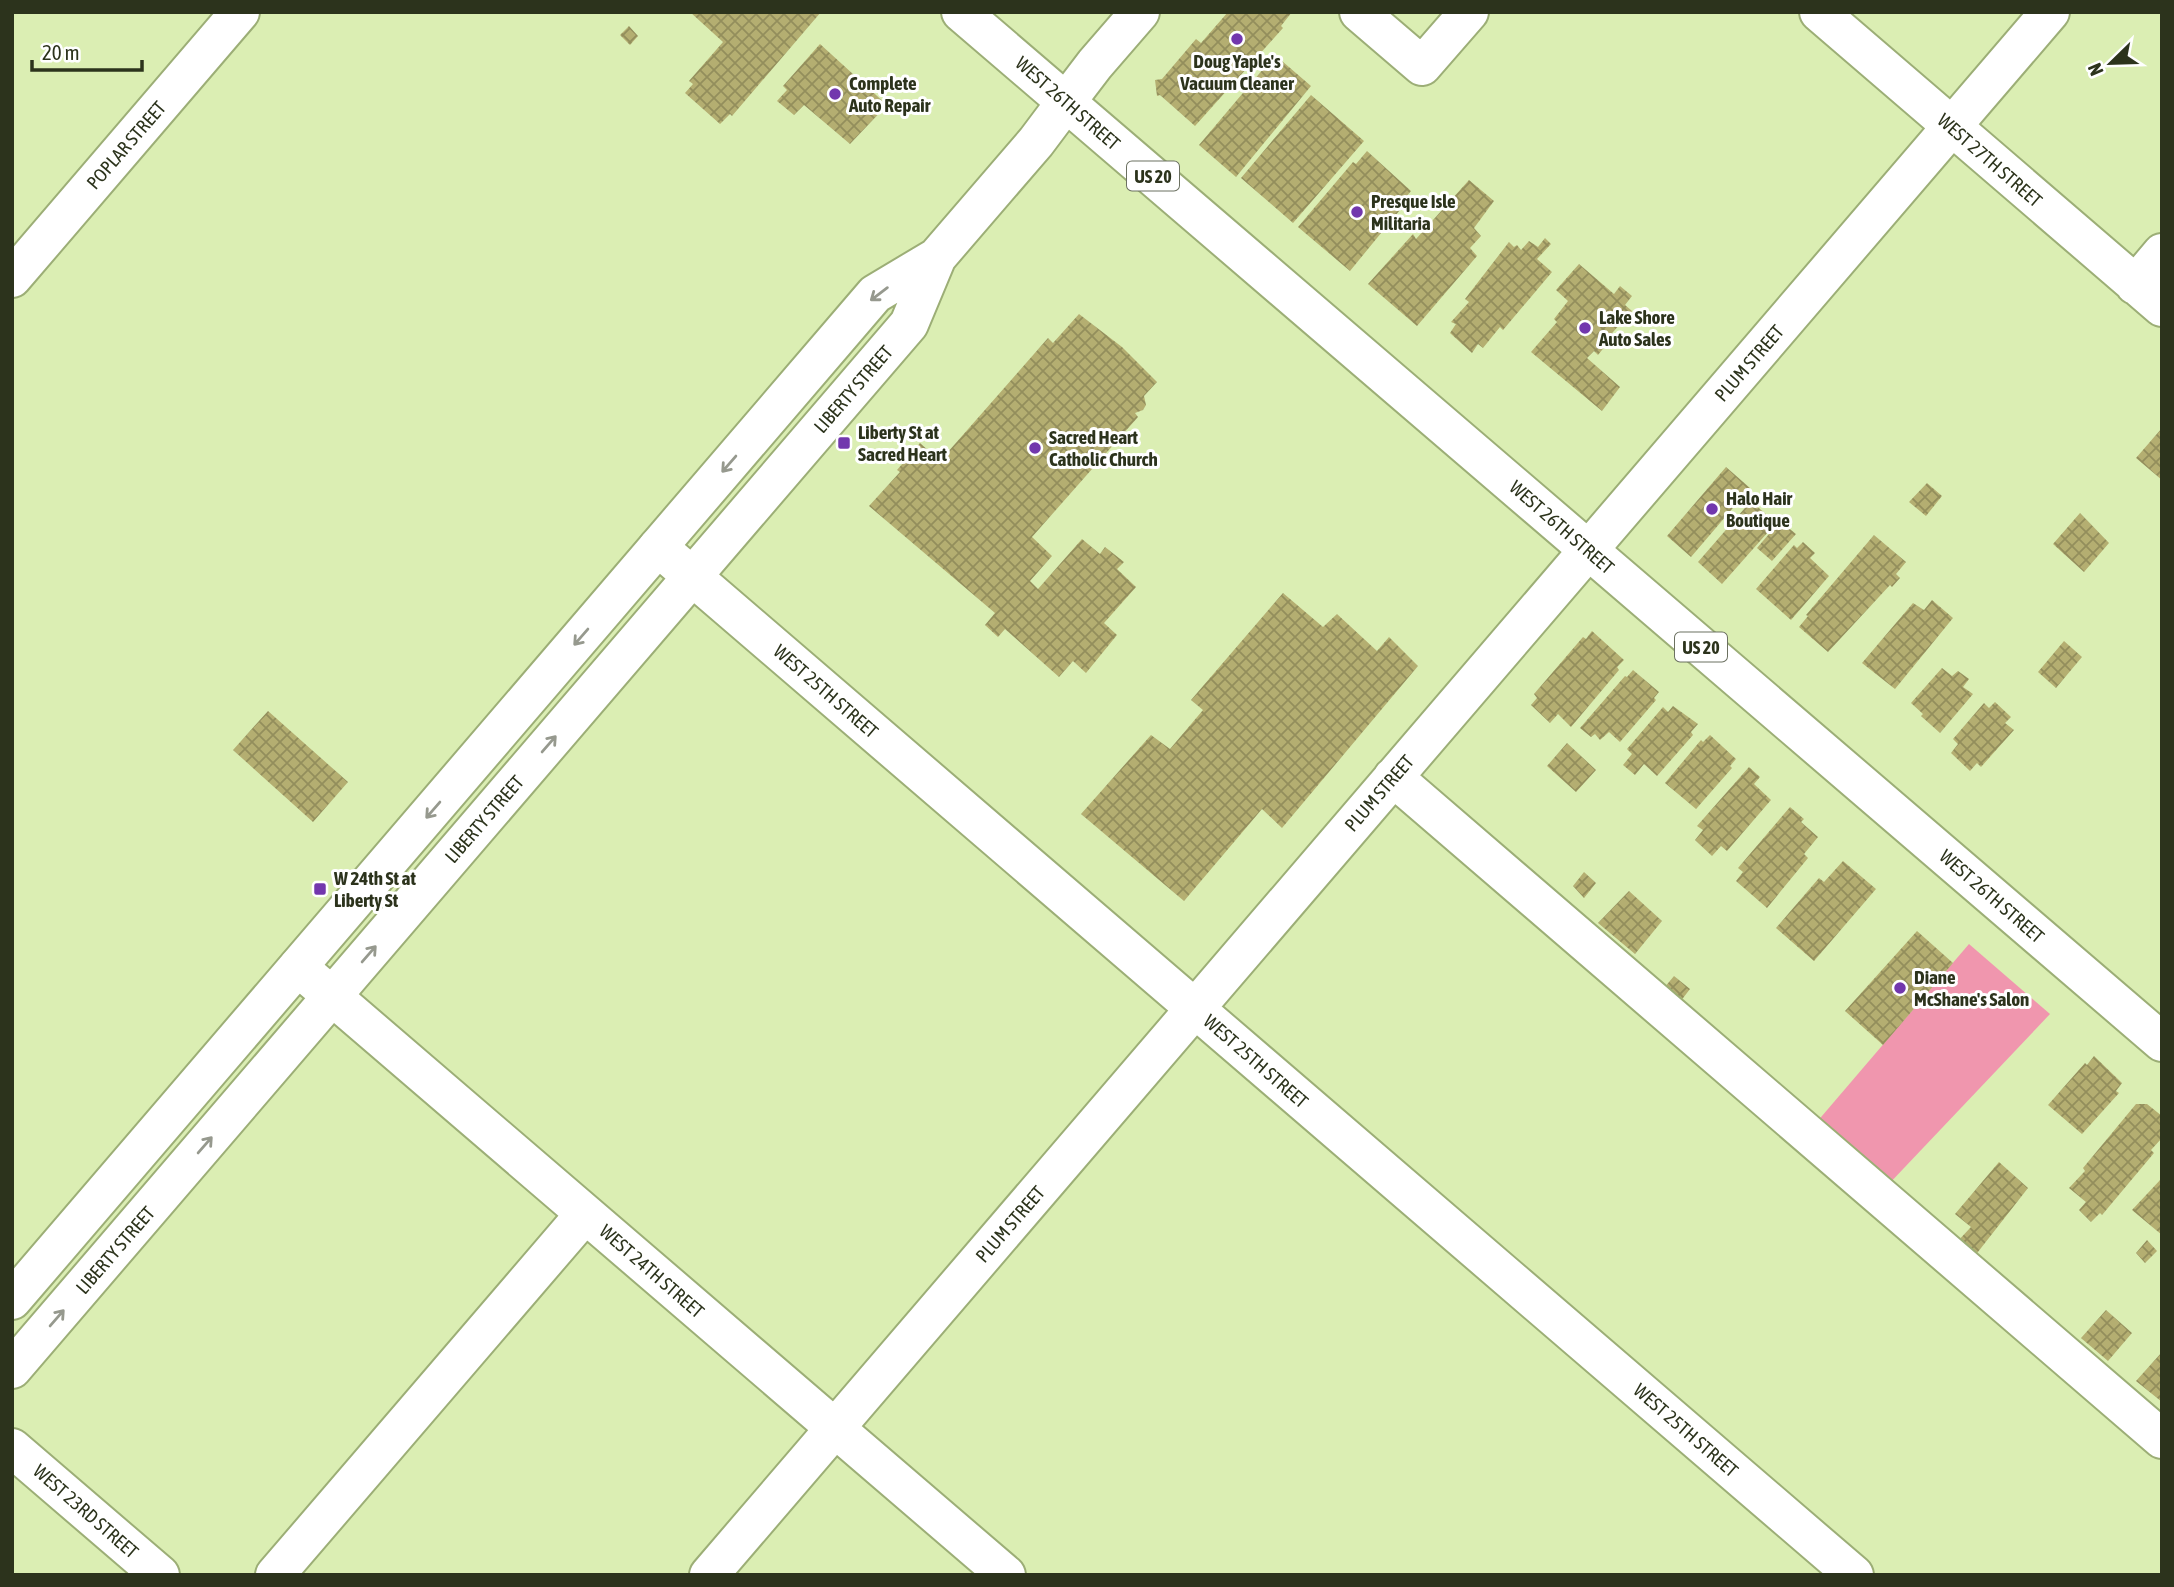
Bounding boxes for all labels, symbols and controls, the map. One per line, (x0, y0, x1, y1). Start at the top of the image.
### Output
scale bar (32, 28, 142, 72)
north arrow (2076, 28, 2146, 98)
marker: Doug Yaple's Vacuum Cleaner (1229, 31, 1245, 47)
text: 20 m (42, 40, 80, 64)
place label: Doug Yaple's Vacuum Cleaner (1179, 50, 1294, 94)
street label: WEST 26TH STREET (1011, 52, 1125, 155)
text: N (2083, 60, 2108, 79)
place label: Complete Auto Repair (848, 72, 931, 116)
marker: Complete Auto Repair (827, 86, 843, 102)
street label: POPLAR STREET (82, 96, 170, 193)
street label: WEST 27TH STREET (1933, 109, 2047, 212)
road number: US 20 (1127, 162, 1179, 190)
place label: Presque Isle Militaria (1371, 190, 1456, 234)
marker: Presque Isle Militaria (1349, 204, 1365, 220)
one-way arrow (870, 286, 889, 301)
place label: Lake Shore Auto Sales (1598, 306, 1675, 350)
marker: Lake Shore Auto Sales (1577, 320, 1593, 336)
street label: PLUM STREET (1710, 320, 1788, 406)
street label: LIBERTY STREET (809, 340, 897, 437)
place label: Liberty St at Sacred Heart (858, 421, 948, 465)
place label: Sacred Heart Catholic Church (1049, 426, 1158, 470)
marker: Liberty St at Sacred Heart (836, 435, 852, 451)
marker: Sacred Heart Catholic Church (1027, 440, 1043, 456)
one-way arrow (721, 455, 737, 473)
street label: WEST 26TH STREET (1505, 476, 1619, 579)
place label: Halo Hair Boutique (1726, 487, 1792, 531)
marker: Halo Hair Boutique (1704, 501, 1720, 517)
one-way arrow (573, 628, 589, 646)
road number: US 20 (1675, 632, 1727, 662)
street label: WEST 25TH STREET (769, 640, 883, 743)
one-way arrow (541, 735, 557, 753)
street label: PLUM STREET (1340, 750, 1418, 836)
street label: LIBERTY STREET (440, 770, 528, 867)
one-way arrow (425, 800, 441, 818)
street label: WEST 26TH STREET (1935, 845, 2049, 948)
place label: W 24th St at Liberty St (333, 867, 416, 911)
marker: W 24th St at Liberty St (312, 881, 328, 897)
one-way arrow (361, 945, 377, 963)
place label: Diane McShane's Salon (1914, 966, 2029, 1010)
marker: Diane McShane's Salon (1892, 980, 1908, 996)
street label: WEST 25TH STREET (1199, 1010, 1313, 1113)
one-way arrow (197, 1136, 213, 1154)
street label: PLUM STREET (971, 1181, 1049, 1267)
street label: LIBERTY STREET (71, 1201, 159, 1298)
street label: WEST 24TH STREET (595, 1220, 709, 1323)
one-way arrow (49, 1309, 65, 1327)
street label: WEST 25TH STREET (1629, 1379, 1743, 1482)
street label: WEST 23RD STREET (29, 1459, 143, 1563)

